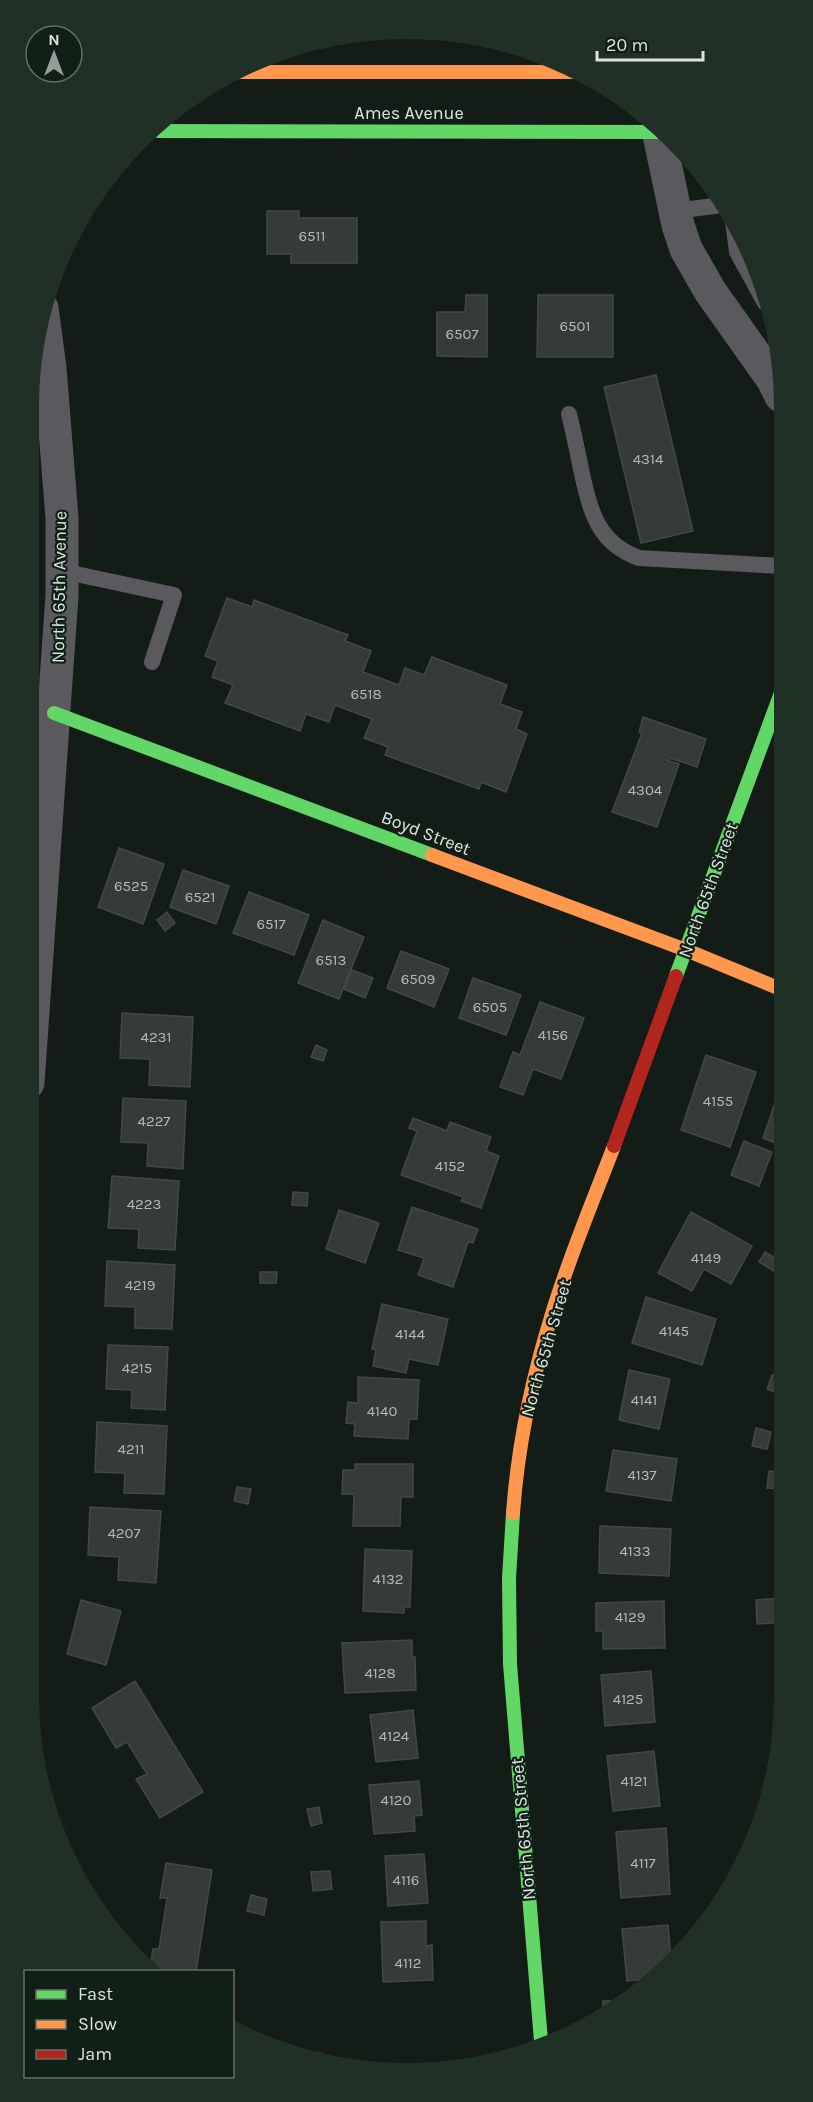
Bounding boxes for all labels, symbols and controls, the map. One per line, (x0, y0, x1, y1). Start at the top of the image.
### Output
north arrow (24, 24, 84, 84)
scale bar (597, 24, 704, 62)
text: N (48, 30, 60, 49)
text: 20 m (606, 34, 648, 56)
street label: Ames Avenue (354, 102, 464, 124)
house number: 6511 (299, 227, 325, 245)
house number: 6501 (560, 317, 590, 335)
house number: 6507 (446, 325, 479, 343)
house number: 4314 (633, 450, 664, 468)
street label: North 65th Avenue (47, 511, 71, 663)
house number: 6518 (350, 685, 382, 703)
house number: 4304 (628, 781, 663, 799)
street label: Boyd Street (378, 806, 474, 860)
street label: North 65th Street (673, 819, 743, 961)
house number: 6525 (114, 877, 148, 895)
house number: 6521 (185, 888, 215, 906)
house number: 6517 (256, 915, 286, 933)
house number: 6513 (316, 951, 346, 969)
house number: 6509 (401, 970, 435, 988)
house number: 6505 (473, 998, 507, 1016)
house number: 4156 (538, 1026, 568, 1044)
house number: 4231 (141, 1028, 171, 1046)
house number: 4155 (703, 1092, 733, 1110)
house number: 4227 (138, 1112, 170, 1130)
house number: 4152 (435, 1157, 465, 1175)
house number: 4223 (127, 1195, 161, 1213)
house number: 4149 (691, 1249, 721, 1267)
house number: 4219 (125, 1276, 155, 1294)
street label: North 65th Street (516, 1276, 576, 1419)
house number: 4145 (659, 1322, 689, 1340)
house number: 4144 (395, 1325, 426, 1343)
house number: 4215 (122, 1359, 152, 1377)
house number: 4141 (631, 1391, 657, 1409)
house number: 4140 (367, 1402, 397, 1420)
house number: 4211 (118, 1440, 145, 1458)
house number: 4137 (627, 1466, 657, 1484)
house number: 4207 (107, 1524, 141, 1542)
house number: 4133 (619, 1542, 651, 1560)
house number: 4132 (373, 1570, 403, 1588)
house number: 4129 (615, 1608, 645, 1626)
house number: 4128 (364, 1664, 396, 1682)
house number: 4125 (613, 1690, 643, 1708)
house number: 4124 (379, 1727, 410, 1745)
street label: North 65th Street (506, 1757, 540, 1901)
house number: 4121 (621, 1772, 648, 1790)
house number: 4120 (381, 1791, 412, 1809)
house number: 4117 (630, 1854, 656, 1872)
house number: 4116 (393, 1871, 419, 1889)
house number: 4112 (395, 1954, 422, 1972)
legend (24, 1970, 234, 2078)
text: Fast (78, 1983, 113, 2005)
text: Slow (78, 2013, 117, 2035)
text: Jam (78, 2043, 112, 2065)

